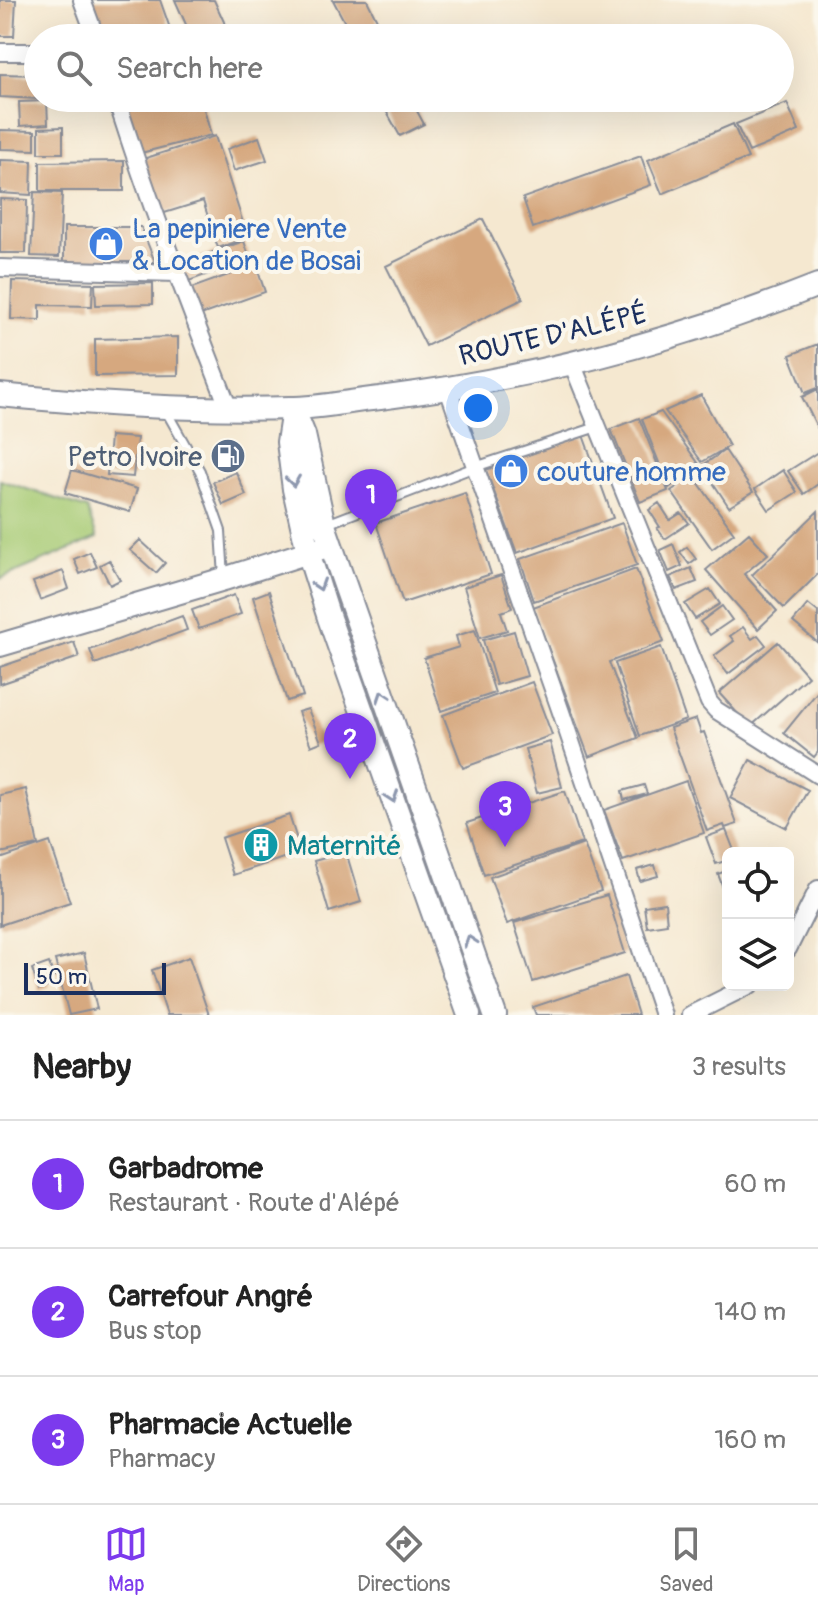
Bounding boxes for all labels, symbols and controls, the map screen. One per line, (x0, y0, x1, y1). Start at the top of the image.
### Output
search box (24, 24, 794, 112)
icon: search (52, 46, 96, 90)
text: Search here (116, 50, 263, 87)
place label: La pepiniere Vente & Location de Bosai (132, 212, 361, 279)
shop icon: La pepiniere Vente & Location de Bosai (87, 225, 125, 263)
street label: ROUTE D'ALÉPÉ (456, 297, 651, 374)
your location (458, 388, 498, 428)
fuel station icon: Petro Ivoire (209, 437, 247, 475)
place label: Petro Ivoire (67, 440, 202, 475)
shop icon: couture homme (492, 452, 530, 490)
place label: couture homme (537, 455, 726, 490)
pin: 1 (345, 469, 397, 535)
one-way arrow (284, 474, 301, 488)
one-way arrow (309, 578, 325, 592)
one-way arrow (377, 690, 393, 704)
pin: 2 (324, 713, 376, 779)
pin: 3 (479, 781, 531, 847)
one-way arrow (383, 790, 399, 804)
building icon: Maternité (242, 826, 280, 864)
place label: Maternité (287, 829, 401, 864)
map controls (722, 847, 794, 991)
button: locate (722, 847, 794, 919)
button: layers (722, 919, 794, 991)
one-way arrow (463, 935, 479, 949)
scale bar (24, 959, 166, 995)
text: 50 m (36, 963, 87, 991)
text: Nearby (32, 1046, 131, 1089)
text: 3 results (692, 1051, 786, 1083)
text: Garbadrome (108, 1150, 263, 1187)
text: 1 (53, 1168, 63, 1200)
text: 60 m (724, 1168, 786, 1200)
text: Restaurant · Route d'Alépé (108, 1187, 400, 1219)
text: Carrefour Angré (108, 1278, 313, 1315)
text: 2 (51, 1296, 65, 1328)
text: 140 m (714, 1296, 786, 1328)
text: Bus stop (108, 1315, 202, 1347)
text: Pharmacie Actuelle (108, 1406, 352, 1443)
text: 3 (51, 1424, 65, 1456)
text: 160 m (714, 1424, 786, 1456)
text: Pharmacy (108, 1443, 215, 1475)
tab: Map (104, 1522, 148, 1598)
tab: Directions (357, 1522, 450, 1598)
tab: Saved (659, 1522, 714, 1598)

